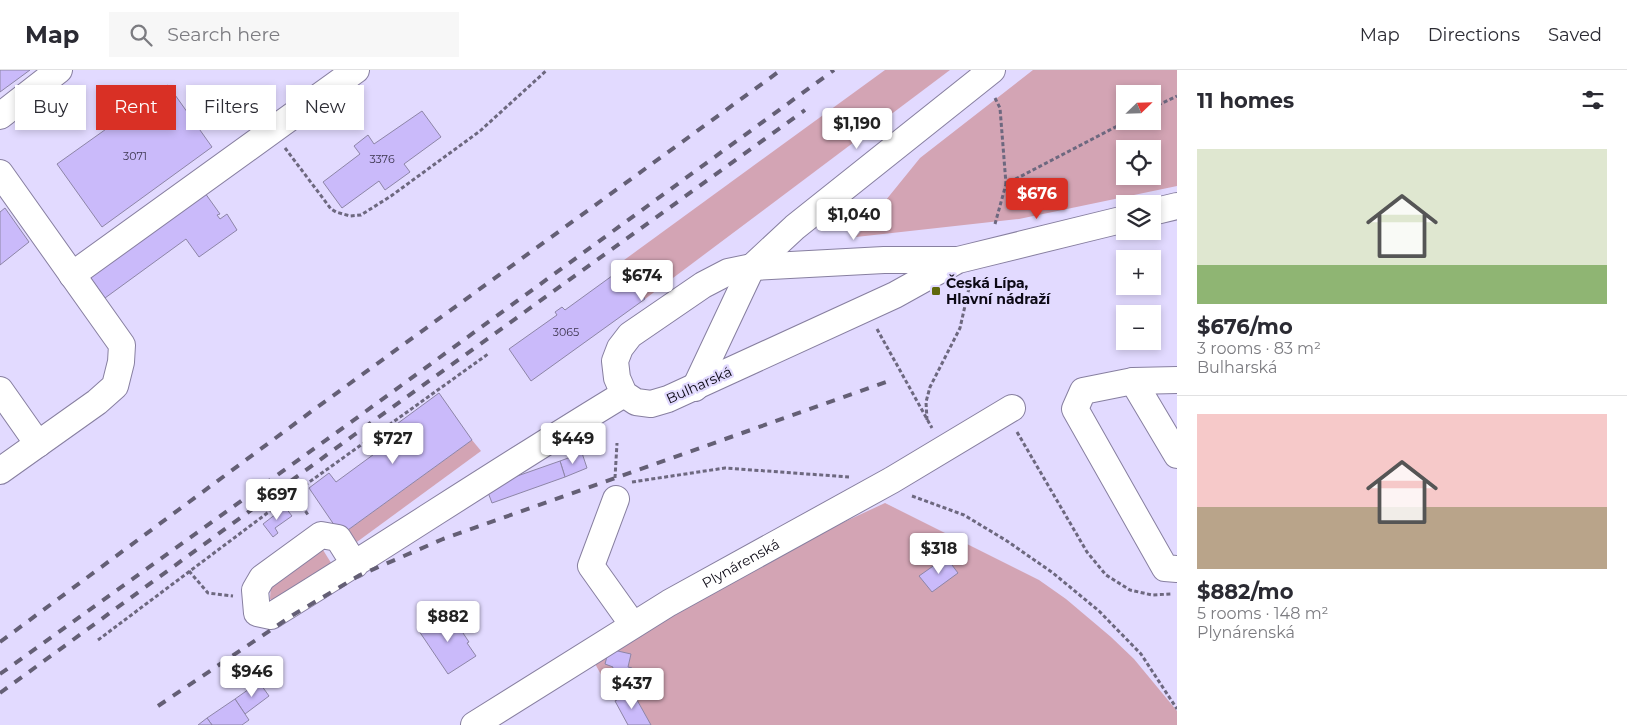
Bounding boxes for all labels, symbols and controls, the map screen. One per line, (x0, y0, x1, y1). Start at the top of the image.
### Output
search box (109, 12, 459, 57)
text: Map (25, 20, 79, 49)
icon: search (127, 21, 155, 49)
text: Search here (167, 23, 280, 46)
text: Map (1360, 24, 1400, 46)
text: Directions (1428, 24, 1520, 46)
text: Saved (1548, 24, 1602, 46)
chip: Buy (15, 85, 86, 130)
chip: Rent (96, 85, 176, 130)
chip: Filters (186, 85, 276, 130)
chip: New (286, 85, 364, 130)
north arrow (1116, 85, 1161, 130)
map controls (1116, 85, 1161, 350)
icon: filters (1579, 86, 1607, 114)
text: 11 homes (1197, 88, 1294, 113)
pin: $1,190 (816, 108, 898, 150)
text: $1,190 (833, 114, 881, 133)
button: locate (1116, 140, 1161, 185)
house number: 3071 (123, 149, 147, 163)
house number: 3376 (369, 152, 395, 166)
pin: $676 (1007, 178, 1067, 220)
icon: home (1357, 181, 1447, 271)
text: $676 (1017, 184, 1057, 203)
button: layers (1116, 195, 1161, 240)
pin: $1,040 (813, 198, 895, 241)
text: $1,040 (827, 205, 881, 224)
button: + (1116, 250, 1161, 295)
pin: $674 (612, 260, 672, 302)
text: $674 (622, 266, 662, 285)
place label: Česká Lípa, Hlavní nádraží (946, 274, 1052, 308)
marker: Česká Lípa, Hlavní nádraží (930, 285, 942, 297)
button: − (1116, 305, 1161, 350)
text: $676/mo (1197, 314, 1293, 339)
house number: 3065 (553, 325, 579, 339)
text: 3 rooms · 83 m² (1197, 339, 1321, 358)
text: Bulharská (1197, 358, 1277, 377)
street label: Bulharská (663, 362, 735, 408)
pin: $727 (363, 422, 423, 465)
pin: $449 (543, 422, 603, 465)
text: $727 (373, 429, 413, 448)
text: $449 (552, 429, 594, 448)
icon: home (1357, 447, 1447, 537)
pin: $697 (247, 478, 307, 521)
text: $697 (257, 485, 297, 504)
pin: $318 (909, 532, 969, 575)
street label: Plynárenská (699, 535, 783, 592)
text: $318 (921, 539, 957, 558)
text: $882/mo (1197, 579, 1293, 604)
pin: $882 (418, 600, 478, 643)
text: 5 rooms · 148 m² (1197, 604, 1329, 623)
text: $882 (428, 607, 468, 626)
text: Plynárenská (1197, 623, 1295, 642)
pin: $946 (222, 656, 282, 698)
text: $946 (231, 662, 273, 681)
pin: $437 (602, 668, 662, 710)
text: $437 (612, 674, 652, 693)

